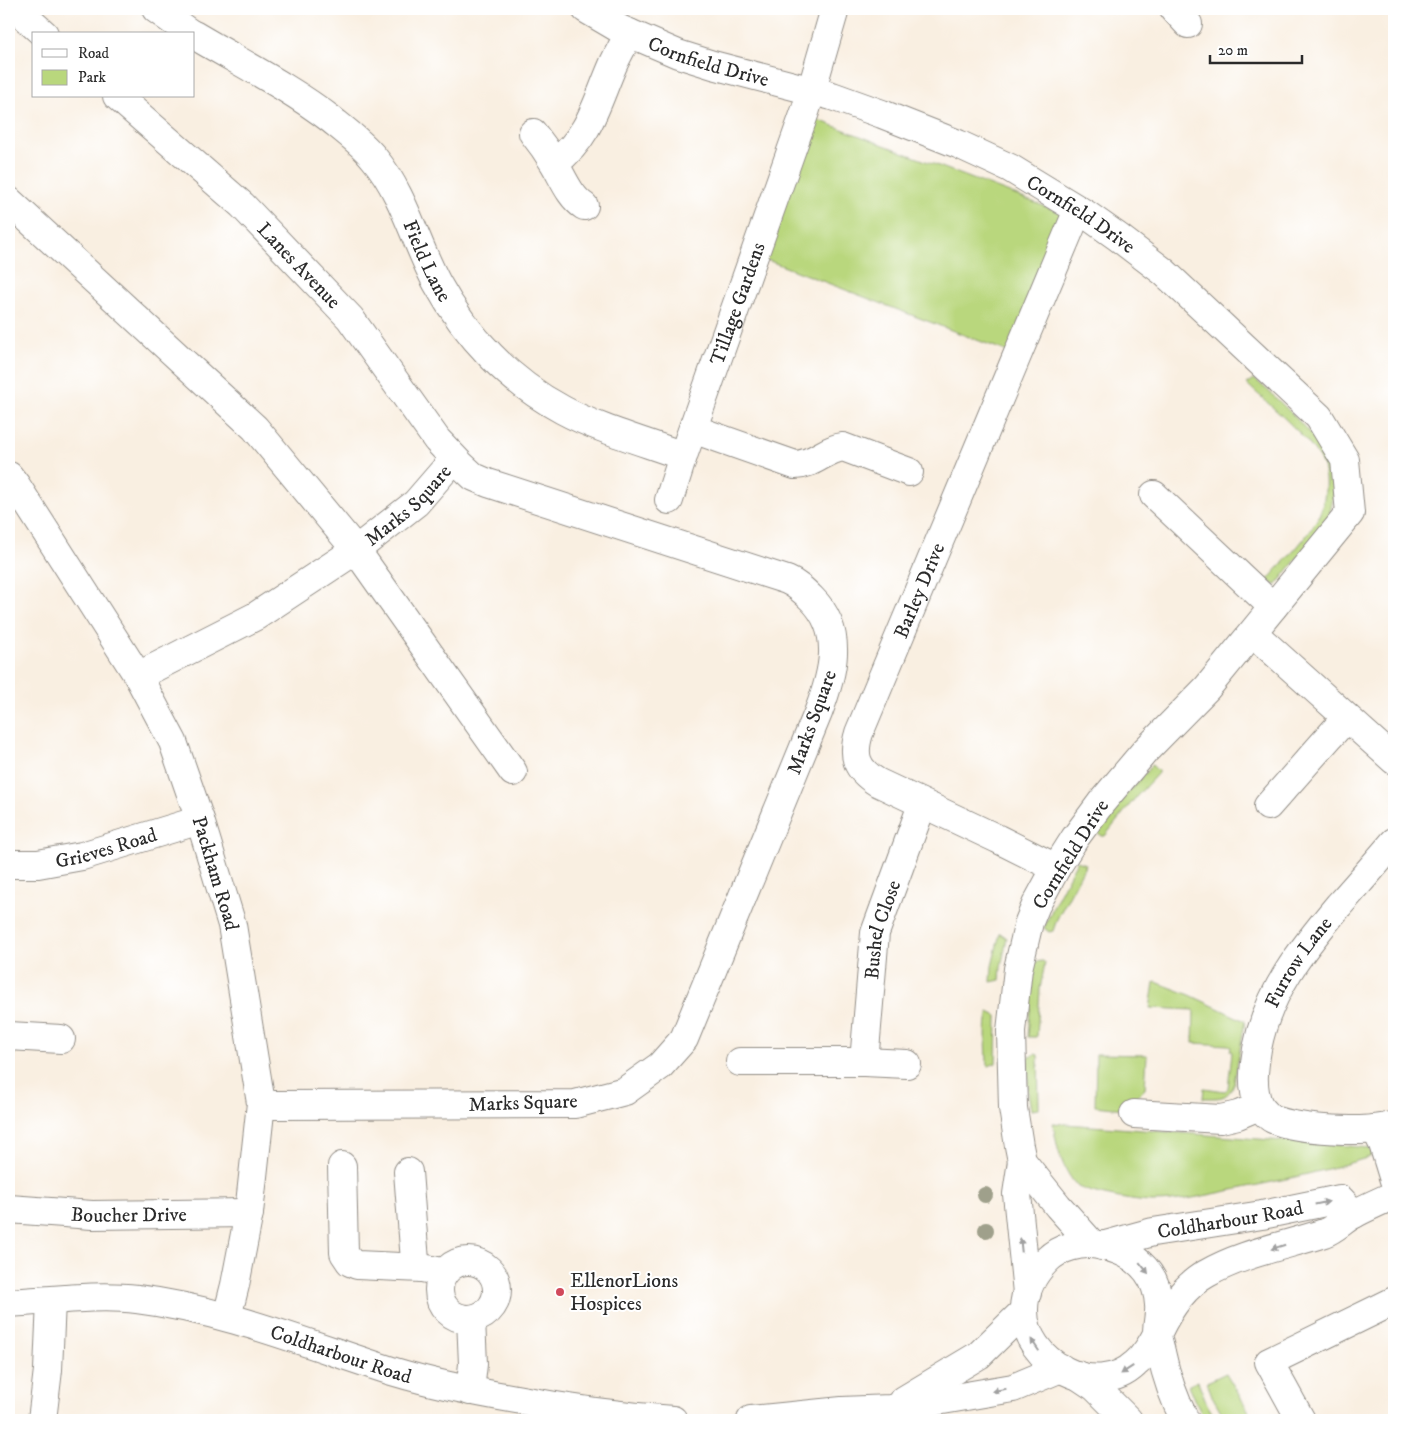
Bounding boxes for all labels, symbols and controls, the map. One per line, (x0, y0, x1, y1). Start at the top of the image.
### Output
legend (32, 32, 195, 98)
street label: Cornfield Drive (644, 32, 771, 93)
scale bar (1210, 32, 1303, 64)
text: 20 m (1218, 41, 1248, 60)
text: Road (78, 44, 110, 63)
text: Park (78, 68, 107, 87)
street label: Cornfield Drive (1021, 170, 1140, 260)
street label: Field Lane (396, 216, 456, 307)
street label: Lanes Avenue (251, 218, 346, 315)
street label: Tillage Gardens (705, 239, 772, 369)
street label: Marks Square (360, 460, 457, 552)
street label: Barley Drive (889, 539, 951, 642)
street label: Marks Square (782, 667, 843, 778)
street label: Cornfield Drive (1027, 795, 1115, 915)
street label: Packham Road (186, 813, 244, 932)
street label: Grieves Road (54, 823, 160, 875)
street label: Bushel Close (860, 877, 907, 980)
street label: Furrow Lane (1260, 912, 1338, 1012)
street label: Marks Square (468, 1089, 578, 1118)
street label: Coldharbour Road (1156, 1196, 1305, 1245)
one-way arrow (1314, 1199, 1329, 1207)
street label: Boucher Drive (70, 1203, 187, 1229)
one-way arrow (1017, 1237, 1025, 1253)
one-way arrow (1270, 1244, 1285, 1252)
one-way arrow (1138, 1261, 1149, 1274)
place label: EllenorLions Hospices (570, 1269, 678, 1317)
marker: EllenorLions Hospices (554, 1286, 566, 1298)
street label: Coldharbour Road (267, 1320, 414, 1390)
one-way arrow (1030, 1338, 1040, 1352)
one-way arrow (1120, 1366, 1134, 1375)
one-way arrow (990, 1387, 1006, 1395)

